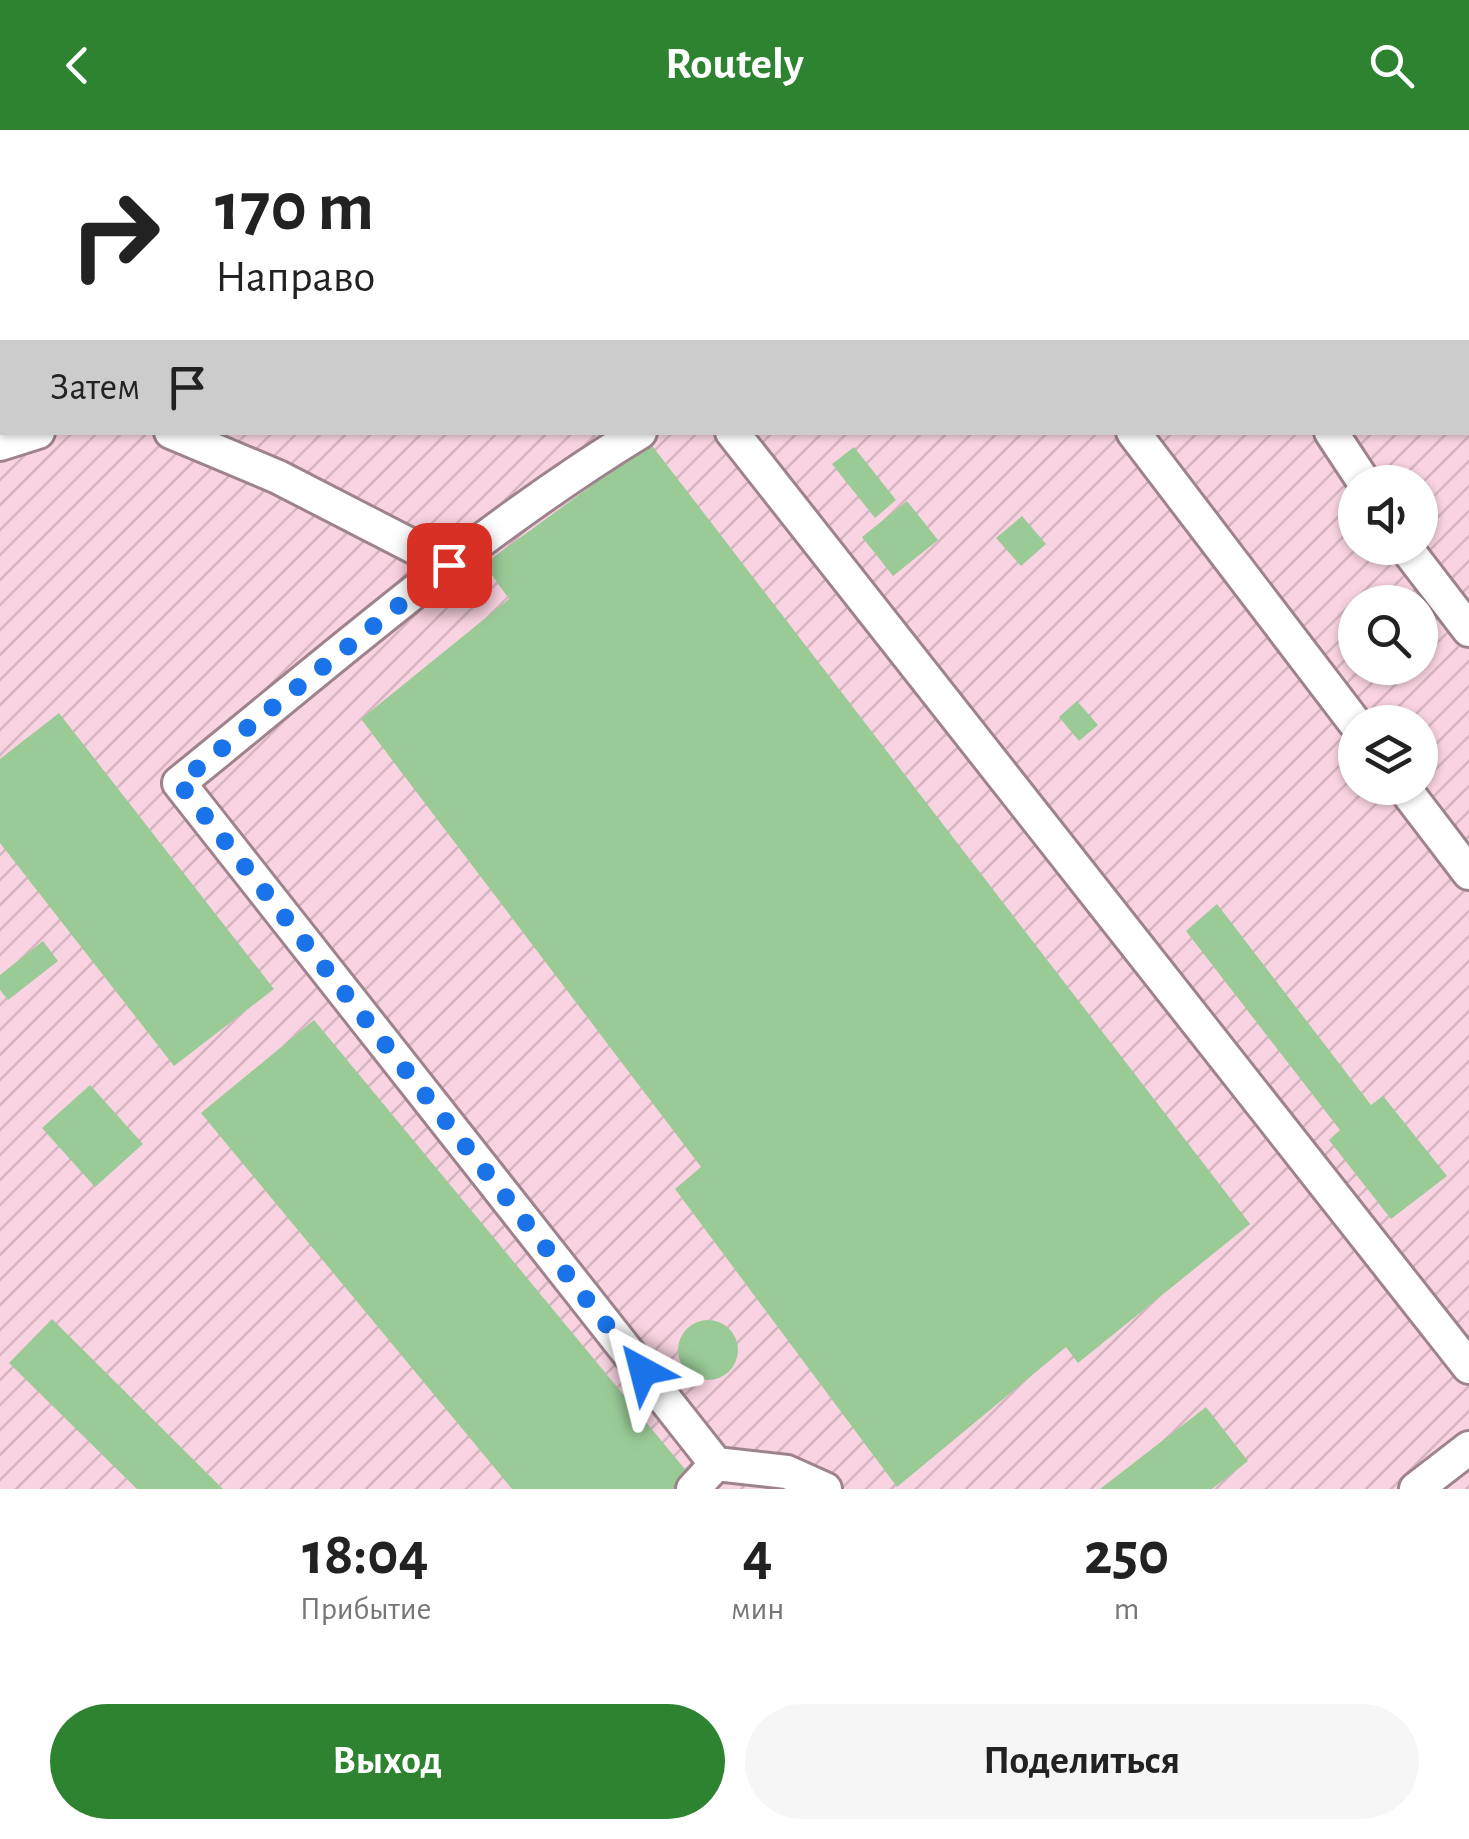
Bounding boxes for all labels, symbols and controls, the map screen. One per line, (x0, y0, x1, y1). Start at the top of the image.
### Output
icon: back (50, 38, 105, 93)
icon: search (1364, 38, 1419, 93)
text: Routely (665, 42, 804, 87)
icon: right (50, 170, 180, 300)
text: 170 m (215, 173, 374, 243)
text: Направо (215, 255, 375, 300)
icon: arrive (160, 360, 215, 415)
text: Затем (50, 369, 140, 407)
map controls (1338, 465, 1438, 805)
button: sound (1338, 465, 1438, 565)
pin (407, 523, 492, 608)
icon: arrive (422, 538, 477, 593)
button: search (1338, 585, 1438, 685)
button: layers (1338, 705, 1438, 805)
position arrow (591, 1319, 695, 1423)
text: 18:04 (302, 1525, 429, 1585)
text: 4 (743, 1525, 773, 1585)
text: 250 (1084, 1525, 1169, 1585)
text: Прибытие (300, 1593, 431, 1625)
text: мин (731, 1593, 784, 1625)
text: m (1114, 1593, 1139, 1625)
button: Выход (50, 1704, 725, 1819)
button: Поделиться (745, 1704, 1419, 1819)

